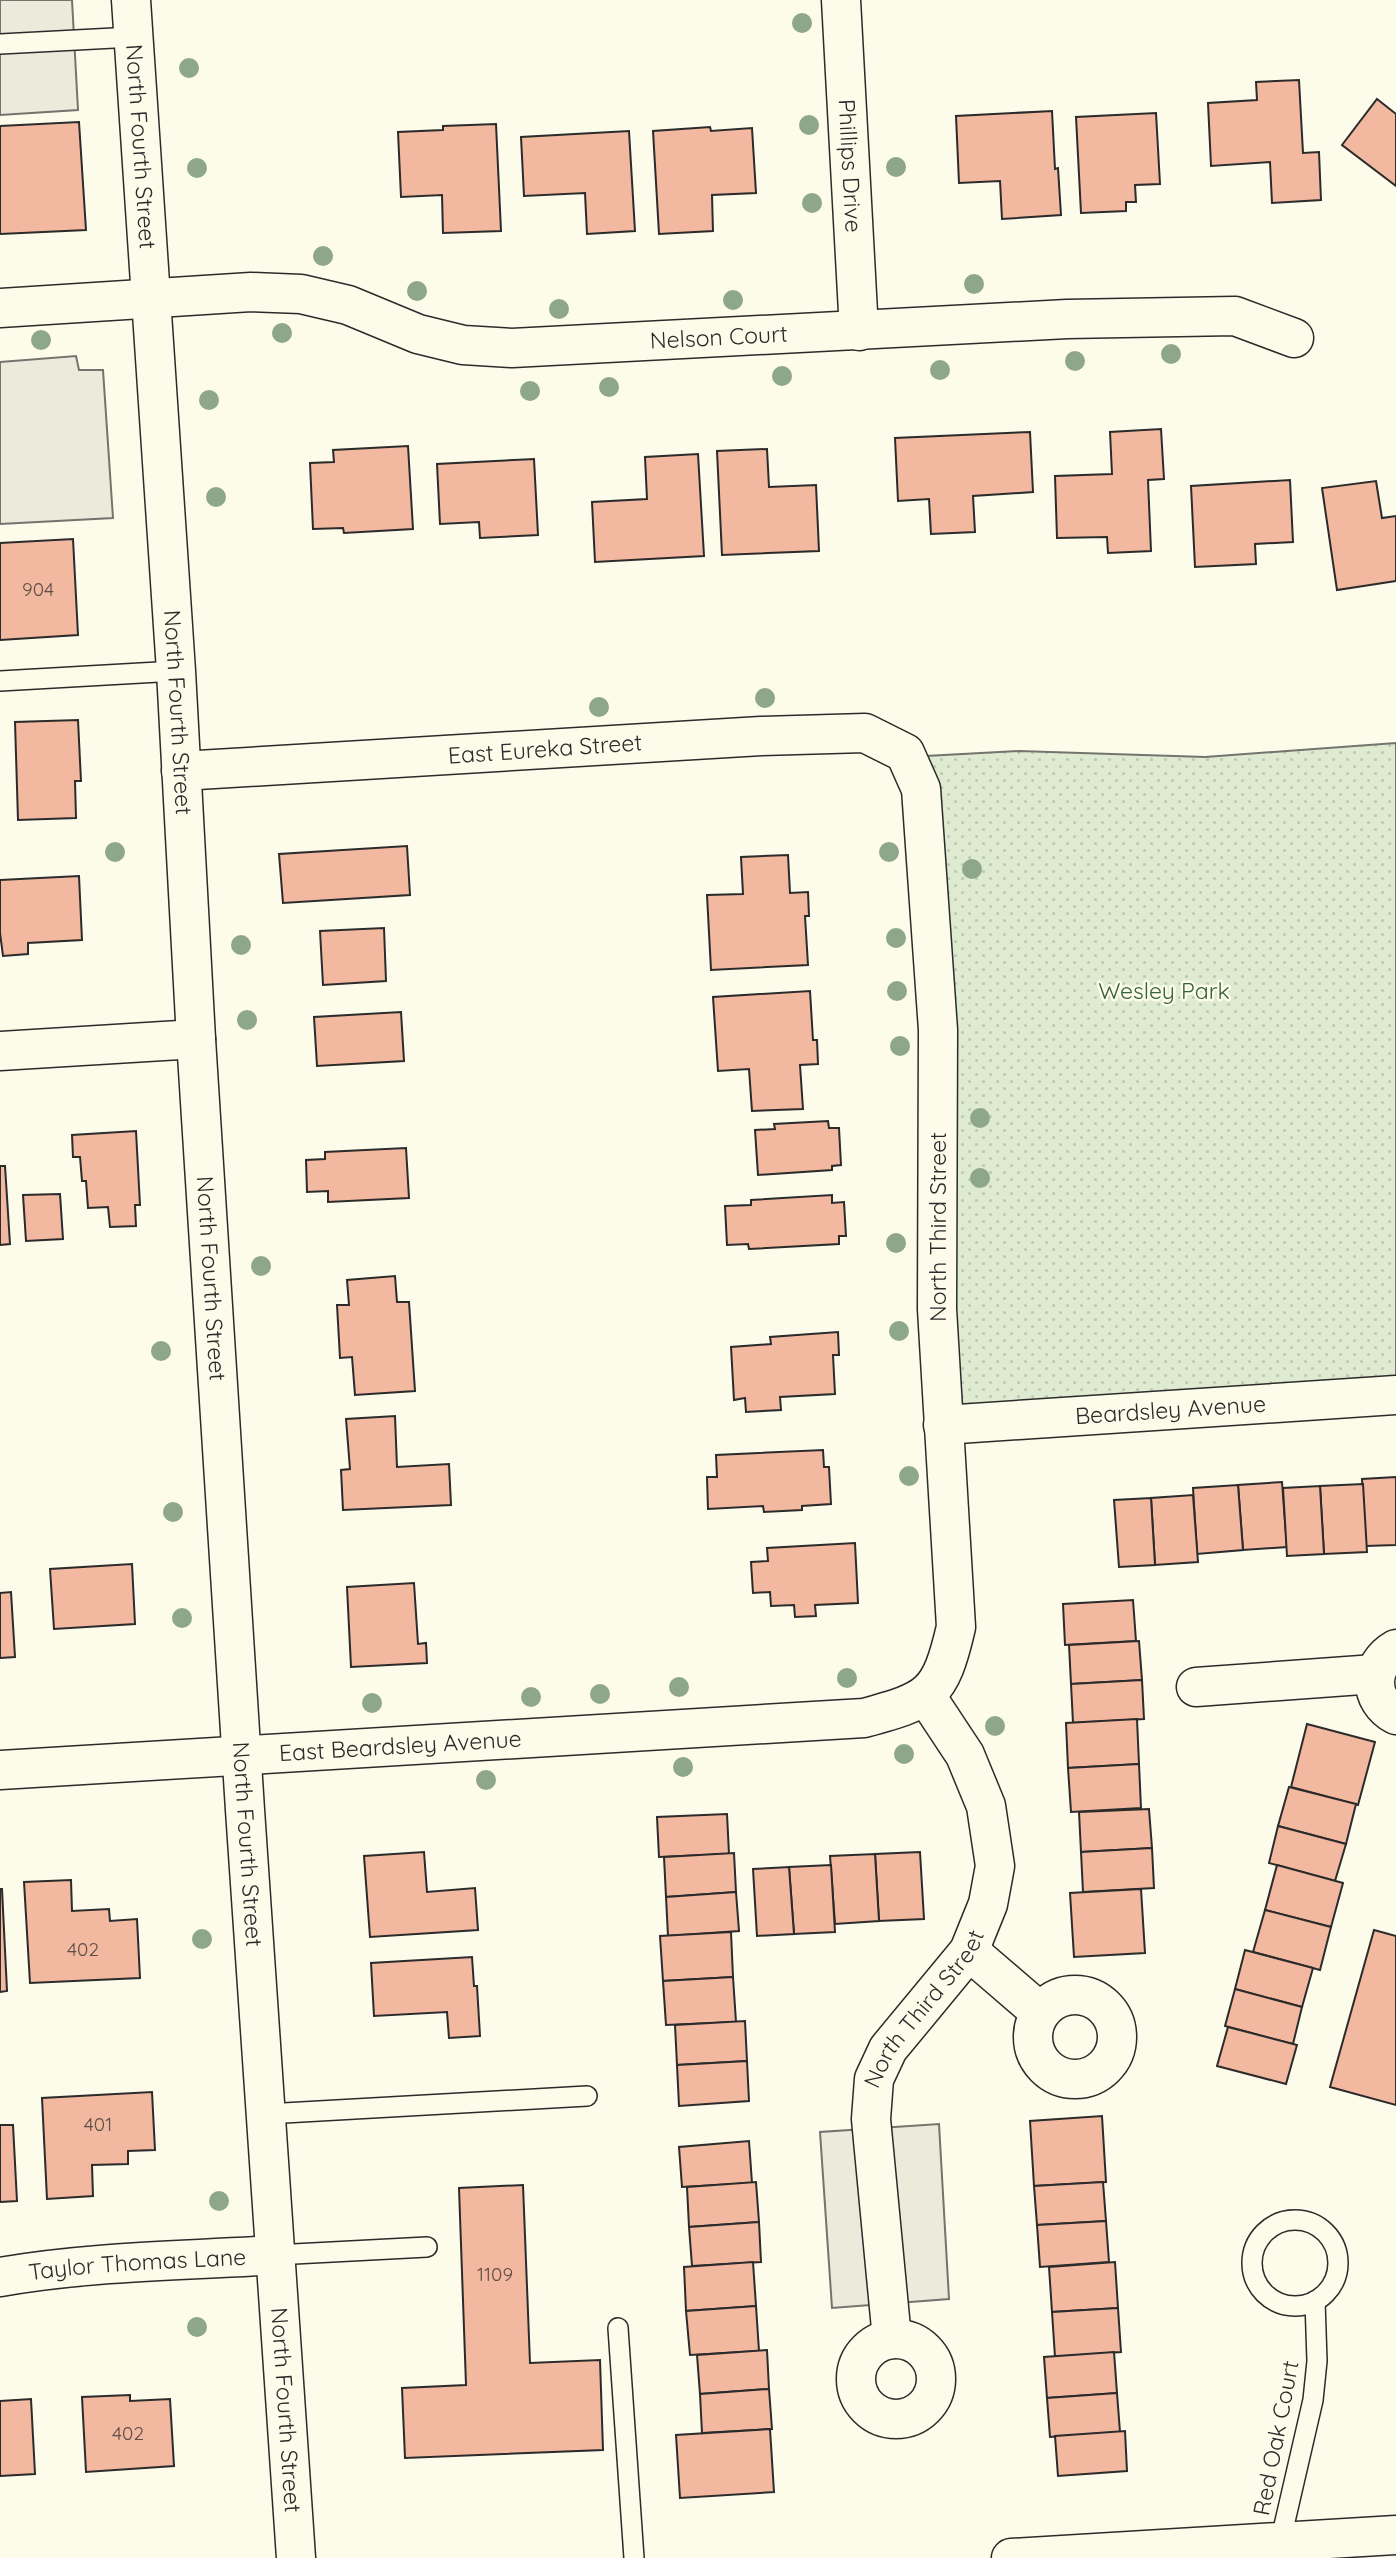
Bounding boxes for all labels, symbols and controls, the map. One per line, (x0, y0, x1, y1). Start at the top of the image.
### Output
street label: North Fourth Street (120, 43, 163, 250)
street label: Phillips Drive (832, 98, 869, 233)
street label: Nelson Court (649, 319, 789, 355)
house number: 904 (22, 577, 54, 601)
street label: North Fourth Street (158, 609, 199, 816)
street label: East Eureka Street (447, 727, 643, 770)
park label: Wesley Park (1098, 976, 1230, 1005)
street label: North Third Street (923, 1132, 952, 1322)
street label: North Fourth Street (191, 1175, 233, 1382)
street label: Beardsley Avenue (1074, 1389, 1267, 1430)
street label: East Beardsley Avenue (278, 1724, 522, 1767)
street label: North Fourth Street (227, 1741, 269, 1948)
street label: North Third Street (857, 1925, 990, 2092)
house number: 402 (67, 1937, 99, 1961)
house number: 401 (84, 2112, 112, 2136)
street label: Taylor Thomas Lane (27, 2242, 247, 2286)
house number: 1109 (477, 2262, 513, 2286)
street label: North Fourth Street (265, 2307, 308, 2514)
street label: Red Oak Court (1246, 2358, 1305, 2518)
house number: 402 (112, 2421, 144, 2445)

